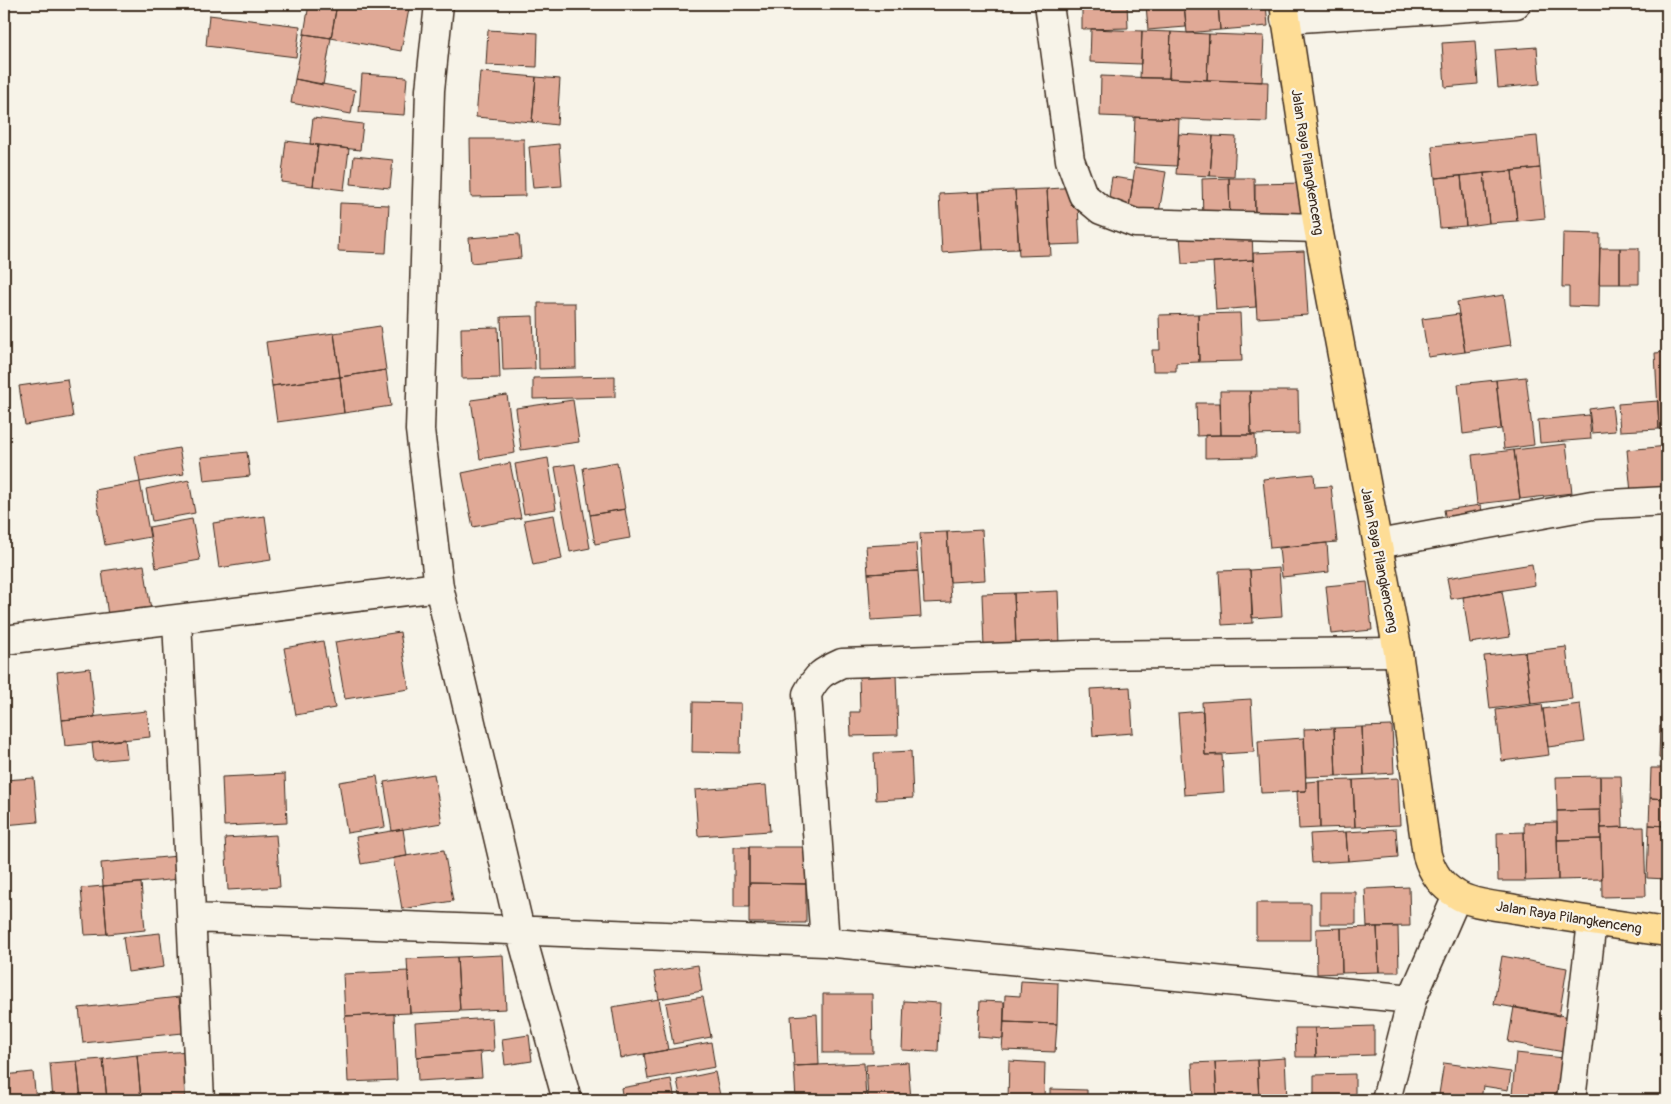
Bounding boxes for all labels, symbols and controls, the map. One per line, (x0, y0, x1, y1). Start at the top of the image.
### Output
street label: Jalan Raya Pilangkenceng (1288, 88, 1327, 236)
street label: Jalan Raya Pilangkenceng (1357, 486, 1402, 634)
street label: Jalan Raya Pilangkenceng (1495, 898, 1643, 937)

